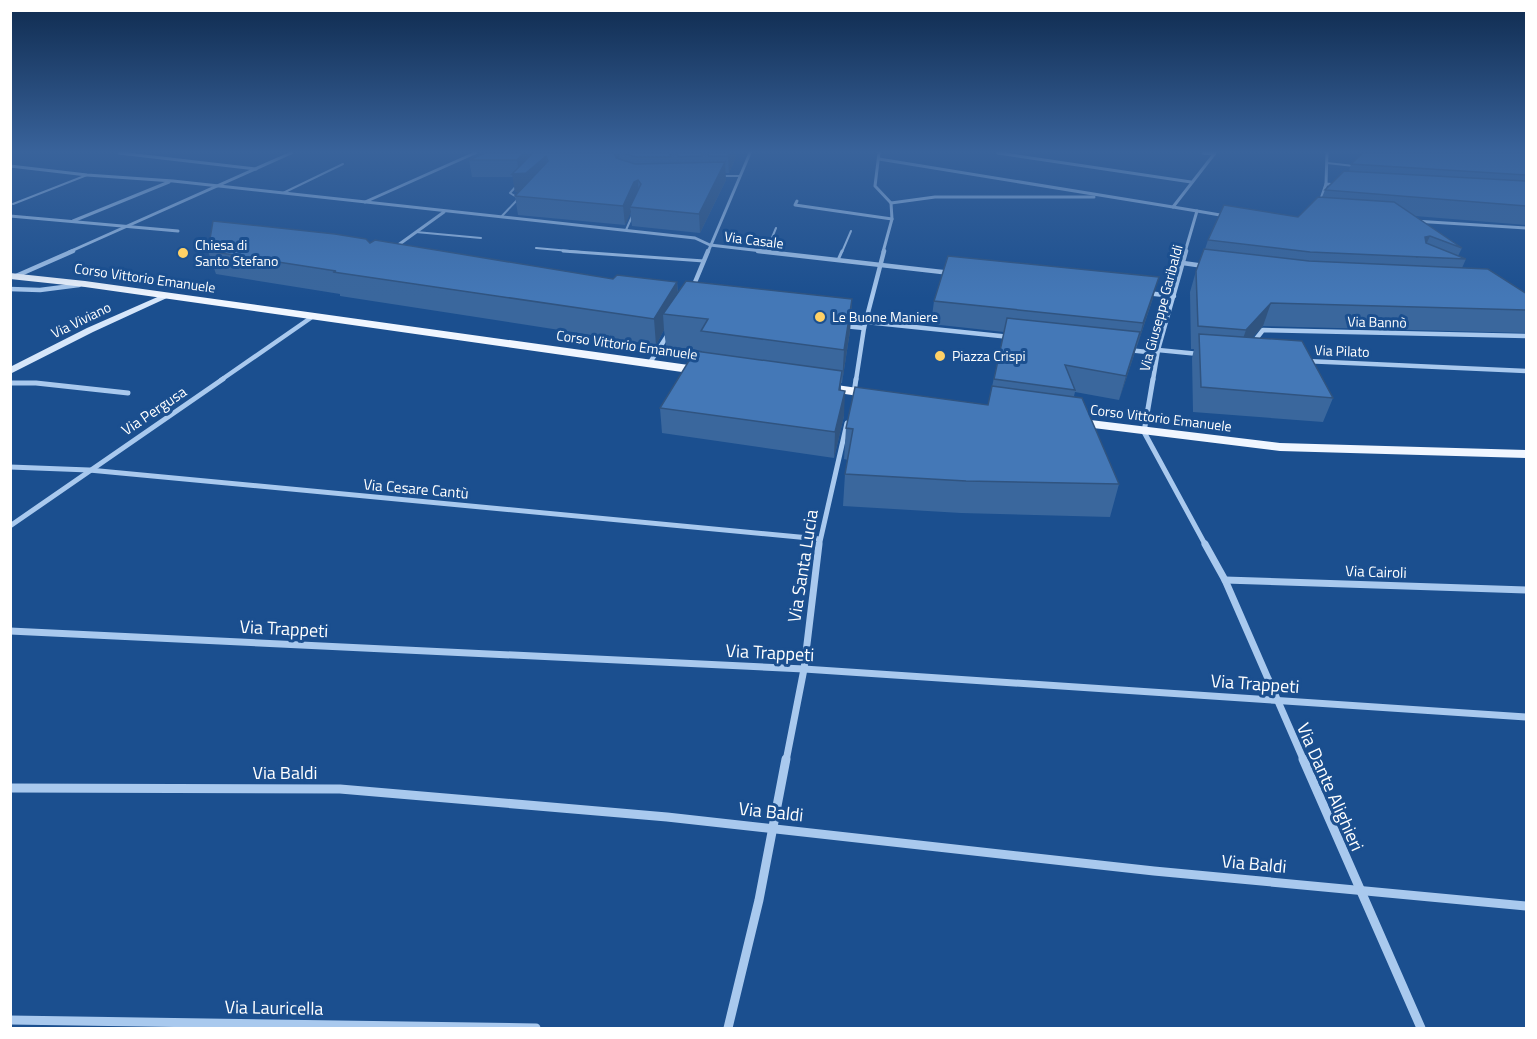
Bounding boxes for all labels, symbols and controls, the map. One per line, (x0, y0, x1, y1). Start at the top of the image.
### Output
street label: Via Casale (723, 225, 785, 254)
place label: Chiesa di Santo Stefano (195, 234, 278, 271)
street label: Via Giuseppe Garibaldi (1133, 242, 1188, 374)
marker: Chiesa di Santo Stefano (176, 246, 190, 260)
street label: Corso Vittorio Emanuele (73, 257, 217, 298)
street label: Via Viviano (47, 296, 114, 343)
place label: Le Buone Maniere (832, 306, 938, 327)
marker: Le Buone Maniere (813, 310, 827, 324)
street label: Via Bannò (1347, 310, 1407, 333)
street label: Corso Vittorio Emanuele (555, 324, 699, 365)
street label: Via Pilato (1314, 339, 1370, 362)
place label: Piazza Crispi (952, 345, 1026, 366)
marker: Piazza Crispi (933, 349, 947, 363)
street label: Via Pergusa (116, 380, 191, 441)
street label: Corso Vittorio Emanuele (1089, 398, 1233, 437)
street label: Via Cesare Cantù (362, 472, 470, 505)
street label: Via Santa Lucia (780, 508, 825, 624)
street label: Via Cairoli (1345, 559, 1407, 584)
street label: Via Trappeti (239, 613, 329, 644)
street label: Via Trappeti (725, 637, 815, 668)
street label: Via Trappeti (1210, 667, 1300, 700)
street label: Via Dante Alighieri (1290, 718, 1371, 855)
street label: Via Baldi (252, 759, 318, 786)
street label: Via Baldi (737, 795, 805, 828)
street label: Via Baldi (1220, 847, 1288, 880)
street label: Via Lauricella (224, 993, 324, 1022)

